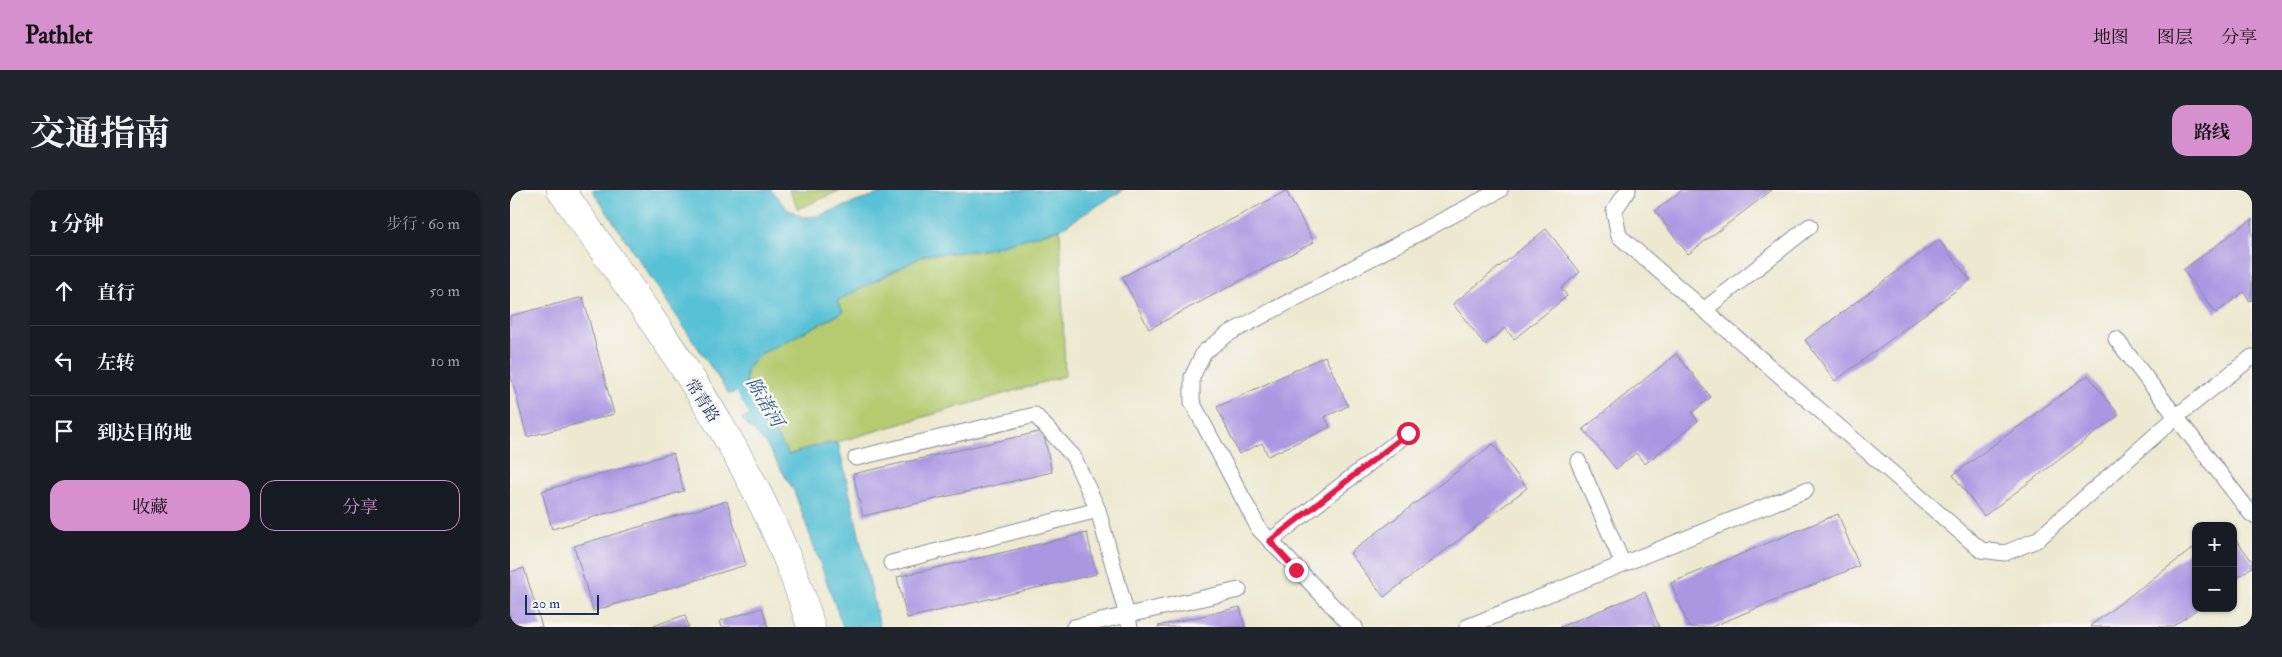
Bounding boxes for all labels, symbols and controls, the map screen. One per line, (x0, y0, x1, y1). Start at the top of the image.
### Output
text: Pathlet (25, 20, 93, 51)
text: 地图 (2093, 26, 2129, 49)
text: 图层 (2157, 26, 2193, 49)
text: 分享 (2221, 26, 2257, 49)
button: 路线 (2172, 105, 2252, 156)
text: 交通指南 (30, 112, 170, 156)
text: 1 分钟 (50, 211, 104, 238)
text: 步行 · 60 m (386, 214, 460, 234)
icon: ahead (50, 277, 78, 305)
text: 直行 (97, 281, 135, 305)
text: 50 m (429, 281, 460, 301)
icon: left (50, 347, 78, 375)
text: 左转 (97, 351, 135, 375)
text: 10 m (430, 351, 460, 371)
water label: 陈渚河 (741, 373, 790, 434)
street label: 常青路 (681, 375, 724, 426)
icon: arrive (50, 417, 78, 445)
text: 到达目的地 (97, 421, 192, 445)
route start (1397, 422, 1420, 445)
button: 收藏 (50, 480, 250, 531)
button: 分享 (260, 480, 460, 531)
map controls (2192, 522, 2237, 612)
button: + (2192, 522, 2237, 567)
route end (1285, 559, 1308, 582)
button: − (2192, 567, 2237, 612)
scale bar (525, 592, 599, 615)
text: 20 m (532, 595, 560, 612)

